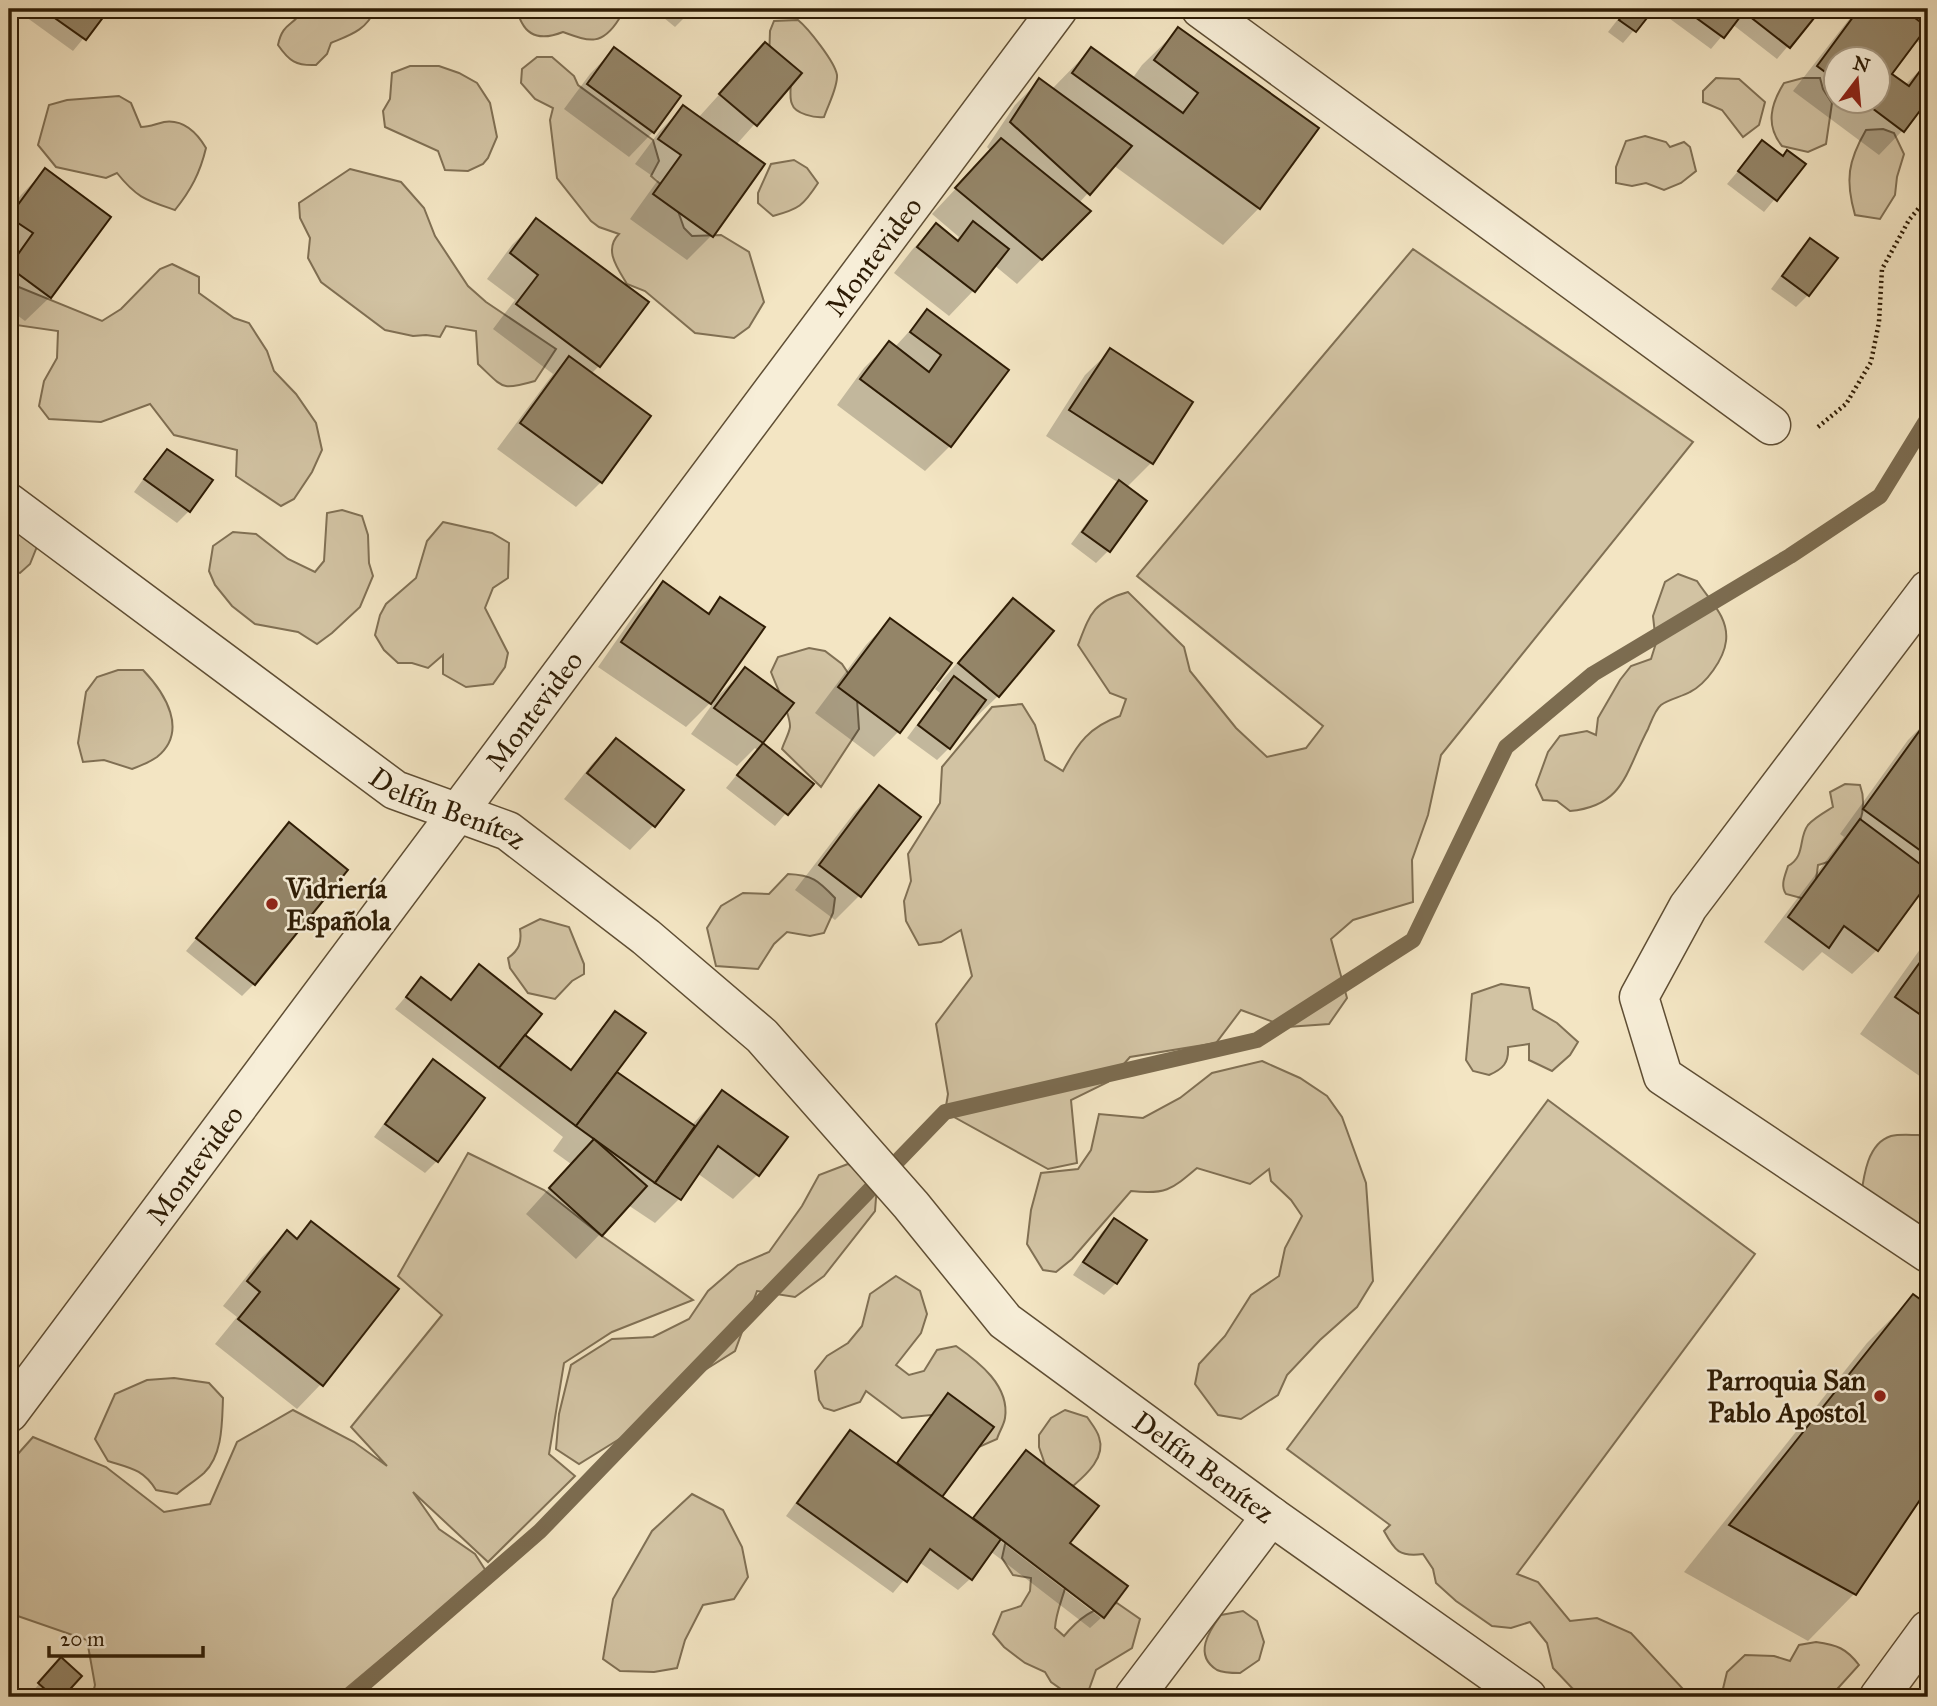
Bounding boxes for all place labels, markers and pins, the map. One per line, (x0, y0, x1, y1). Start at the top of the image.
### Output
place label: Vidriería Española (285, 871, 392, 938)
marker: Vidriería Española (264, 896, 280, 912)
place label: Parroquia San Pablo Apostol (1707, 1363, 1866, 1430)
marker: Parroquia San Pablo Apostol (1872, 1388, 1888, 1404)

